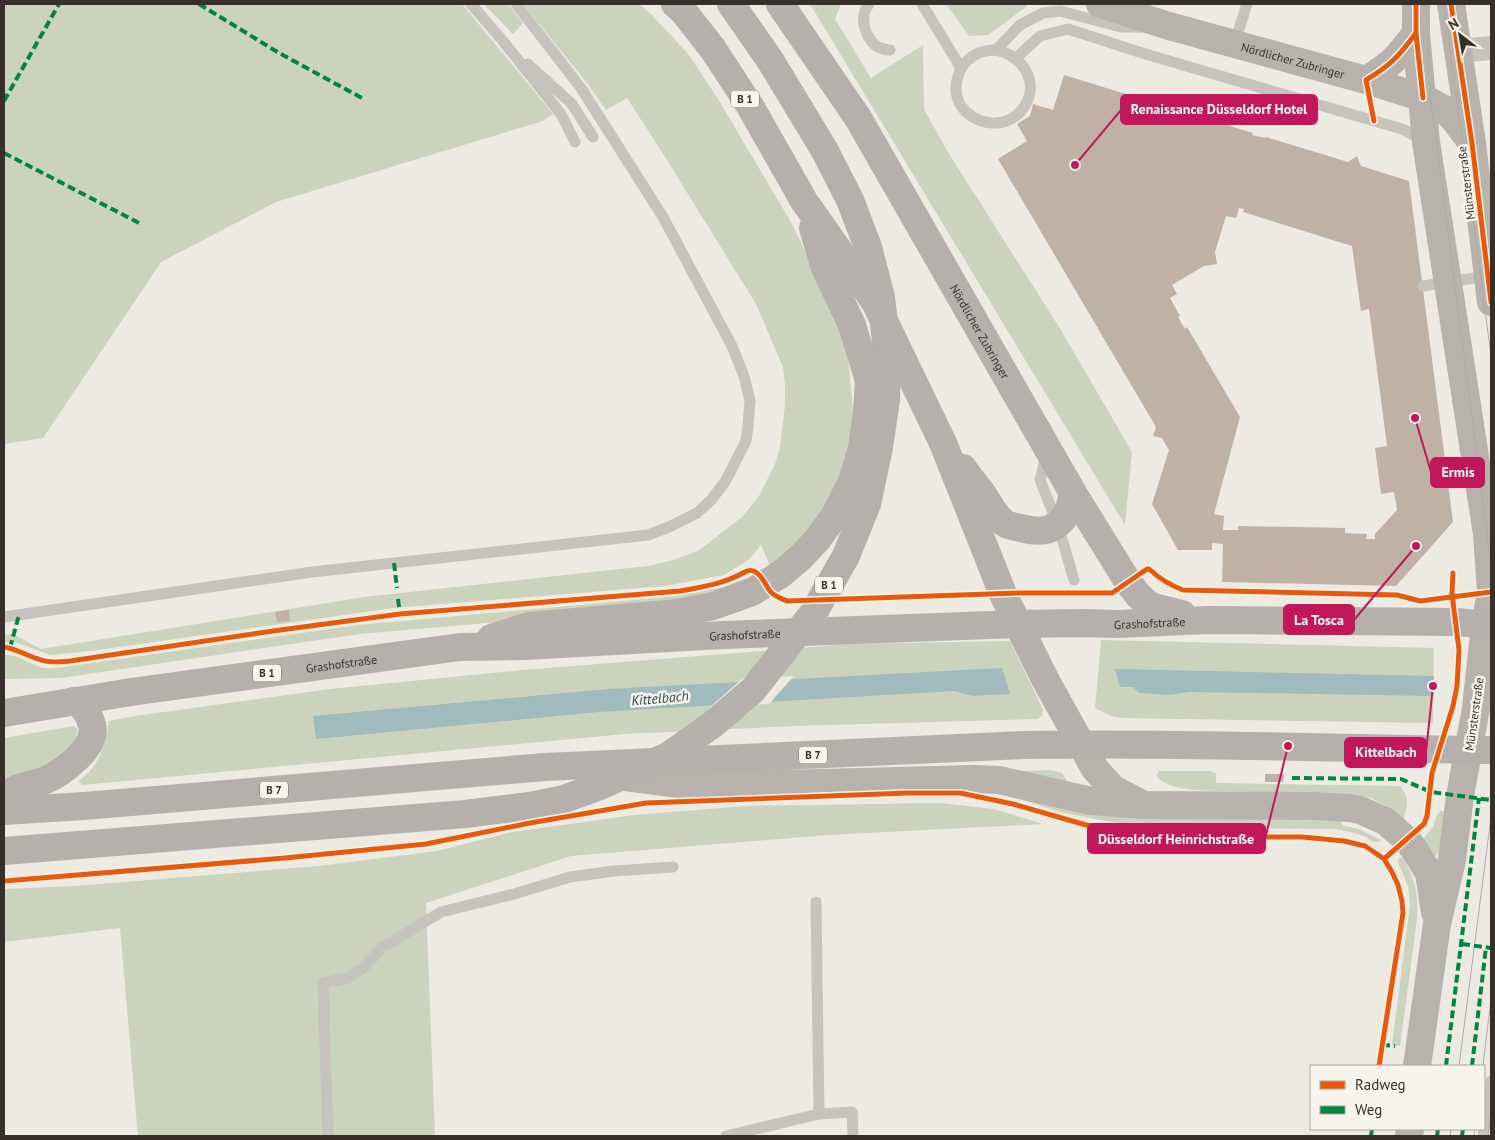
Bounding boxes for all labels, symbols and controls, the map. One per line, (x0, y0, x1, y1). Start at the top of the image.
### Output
north arrow (1435, 10, 1485, 60)
text: N (1445, 14, 1462, 34)
street label: Nördlicher Zubringer (1240, 39, 1346, 81)
road number: B 1 (731, 90, 759, 108)
callout: Renaissance Düsseldorf Hotel (1121, 95, 1317, 124)
text: Renaissance Düsseldorf Hotel (1131, 100, 1308, 118)
street label: Münsterstraße (1454, 145, 1478, 221)
street label: Nördlicher Zubringer (947, 281, 1013, 381)
callout: Ermis (1431, 458, 1484, 487)
text: Ermis (1441, 463, 1475, 481)
road number: B 1 (815, 576, 843, 594)
callout: La Tosca (1284, 605, 1354, 634)
text: La Tosca (1294, 611, 1344, 629)
street label: Grashofstraße (1114, 614, 1186, 632)
street label: Grashofstraße (709, 625, 781, 643)
street label: Grashofstraße (305, 651, 378, 676)
road number: B 1 (253, 664, 281, 681)
street label: Münsterstraße (1461, 676, 1487, 752)
water label: Kittelbach (630, 687, 690, 709)
callout: Kittelbach (1345, 738, 1426, 767)
text: Kittelbach (1355, 743, 1417, 761)
road number: B 7 (799, 746, 827, 764)
road number: B 7 (260, 782, 288, 798)
callout: Düsseldorf Heinrichstraße (1088, 824, 1265, 853)
text: Düsseldorf Heinrichstraße (1098, 830, 1254, 848)
legend (1310, 1065, 1485, 1130)
text: Radweg (1355, 1075, 1406, 1094)
text: Weg (1355, 1100, 1382, 1119)

